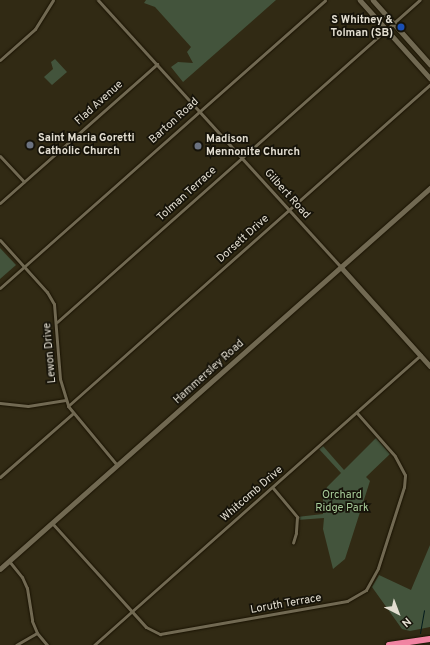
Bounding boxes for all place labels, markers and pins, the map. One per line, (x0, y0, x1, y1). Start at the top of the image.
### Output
place label: S Whitney & Tolman (SB) (331, 14, 393, 40)
marker: S Whitney & Tolman (SB) (396, 22, 406, 32)
place label: Saint Maria Goretti Catholic Church (38, 132, 135, 158)
place label: Madison Mennonite Church (206, 133, 300, 159)
marker: Saint Maria Goretti Catholic Church (25, 140, 35, 150)
marker: Madison Mennonite Church (193, 141, 203, 151)

